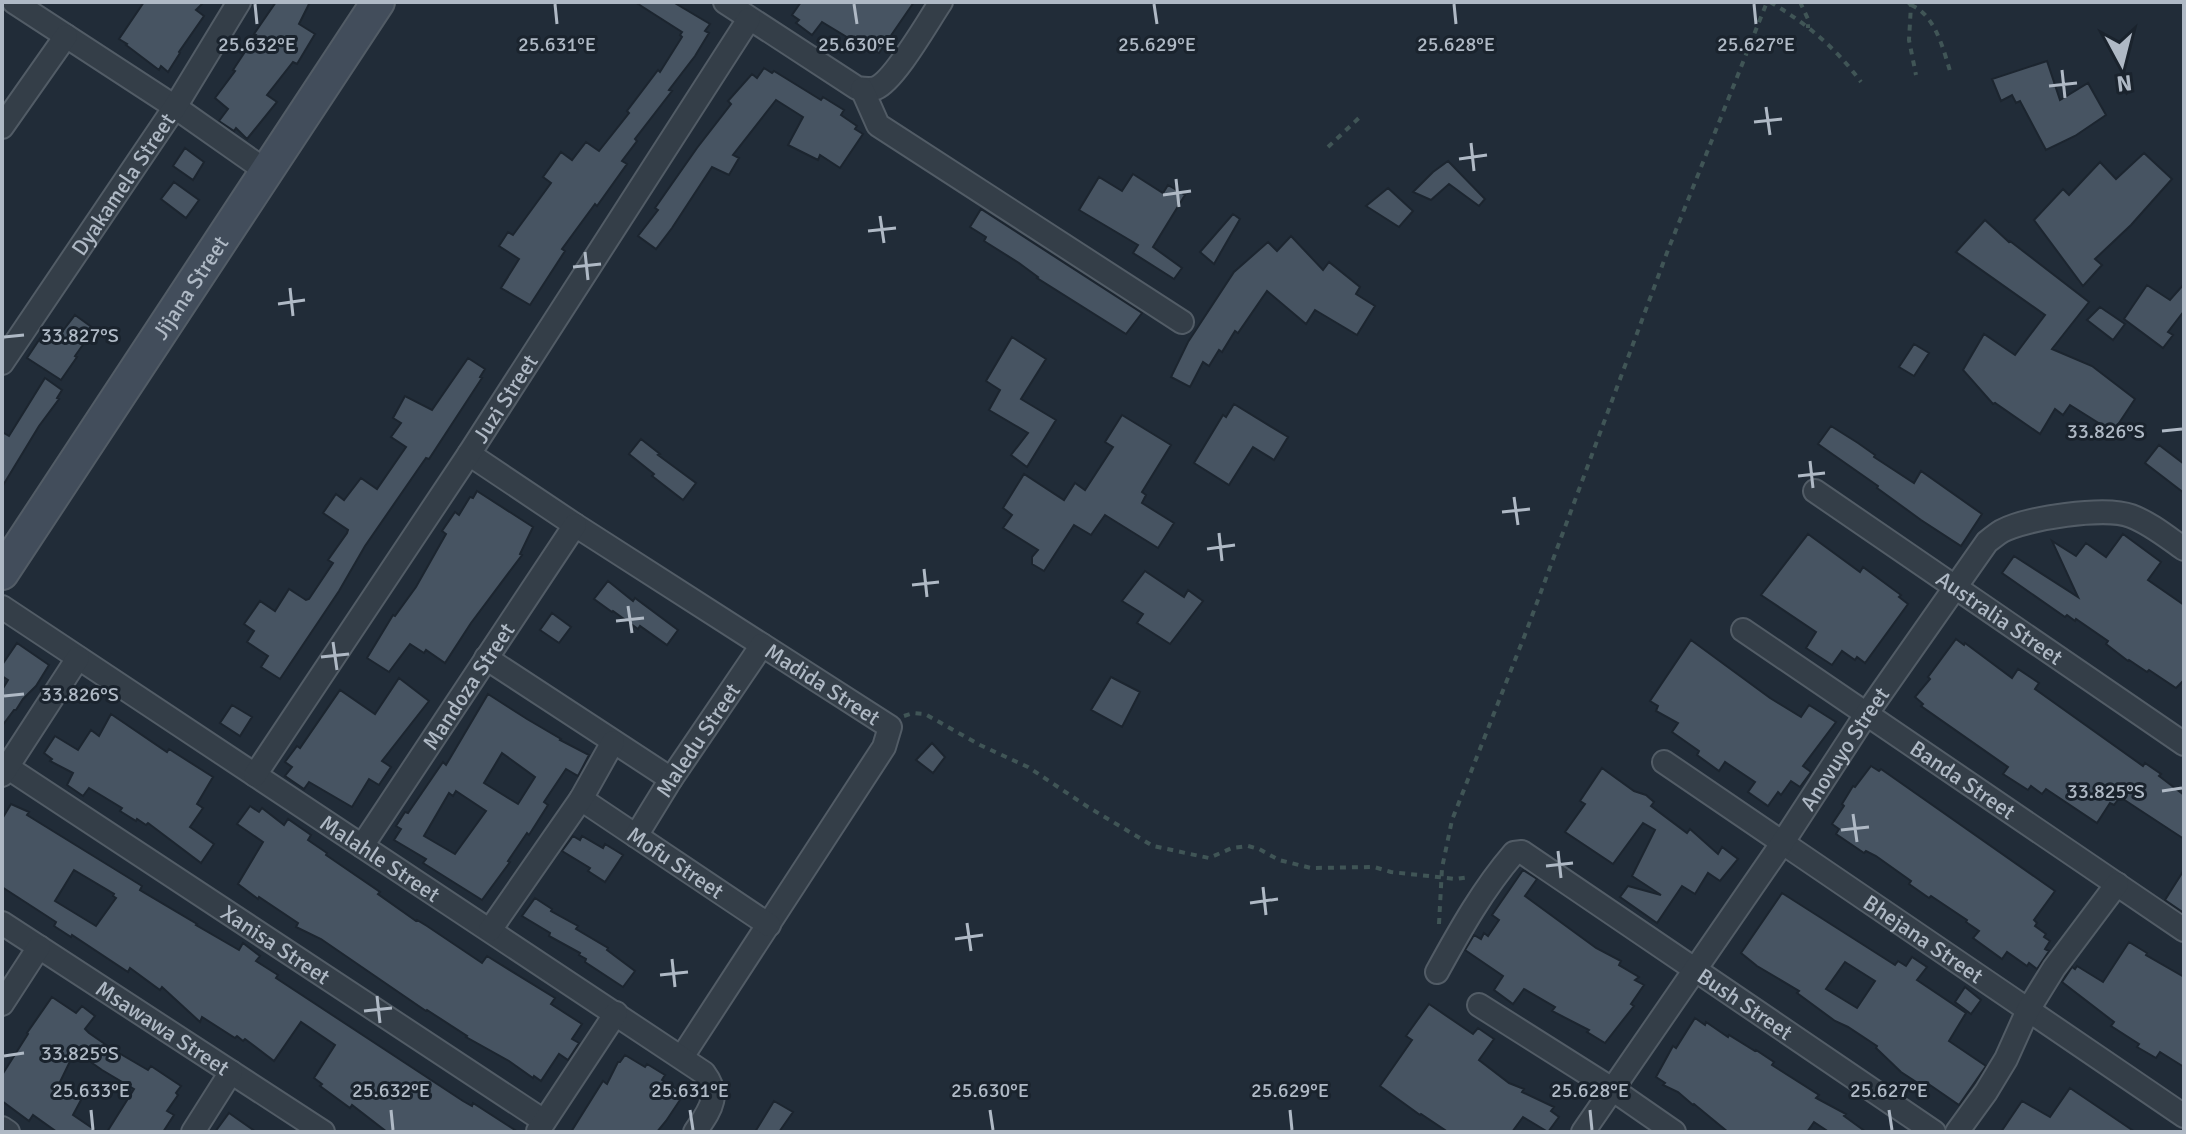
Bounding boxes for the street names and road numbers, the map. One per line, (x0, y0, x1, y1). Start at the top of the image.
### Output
street label: Dyakamela Street (66, 108, 181, 261)
street label: Jijana Street (147, 230, 235, 345)
street label: Juzi Street (467, 349, 544, 448)
street label: Australia Street (1931, 565, 2068, 671)
street label: Mandoza Street (417, 617, 521, 755)
street label: Madida Street (760, 638, 885, 731)
street label: Maledu Street (650, 678, 746, 802)
street label: Anovuyo Street (1794, 682, 1895, 816)
street label: Banda Street (1905, 735, 2021, 826)
street label: Malahle Street (315, 809, 445, 908)
street label: Mofu Street (622, 821, 729, 905)
street label: Bhejana Street (1858, 889, 1989, 990)
street label: Xanisa Street (216, 899, 335, 990)
street label: Bush Street (1692, 962, 1798, 1046)
street label: Msawawa Street (91, 975, 235, 1082)

